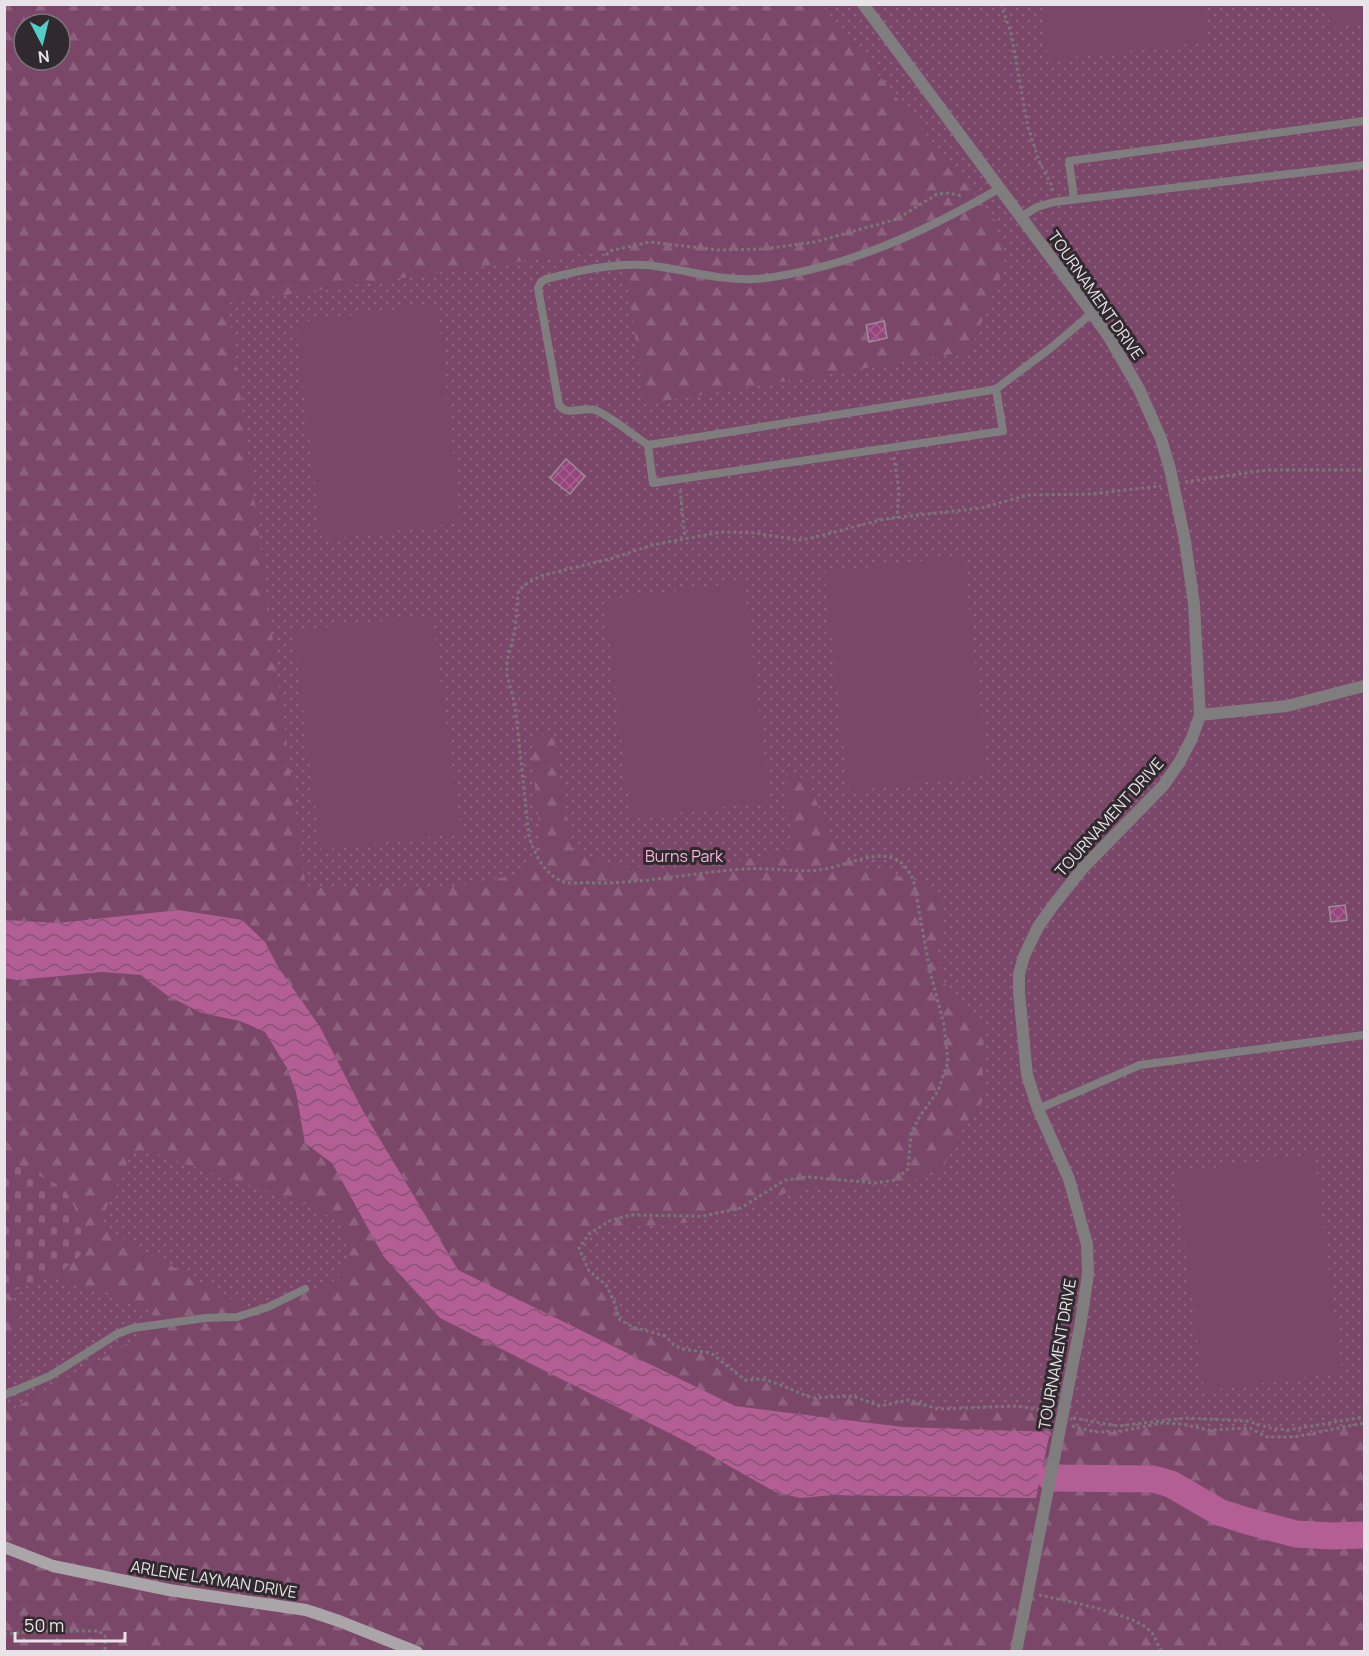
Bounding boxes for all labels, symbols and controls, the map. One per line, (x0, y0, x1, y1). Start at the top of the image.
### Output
north arrow (12, 12, 72, 72)
text: N (37, 45, 51, 69)
street label: TOURNAMENT DRIVE (1043, 226, 1149, 364)
street label: TOURNAMENT DRIVE (1050, 753, 1168, 881)
park label: Burns Park (645, 845, 724, 867)
street label: TOURNAMENT DRIVE (1033, 1277, 1081, 1431)
street label: ARLENE LAYMAN DRIVE (129, 1555, 299, 1603)
scale bar (15, 1605, 124, 1643)
text: 50 m (24, 1613, 64, 1637)

